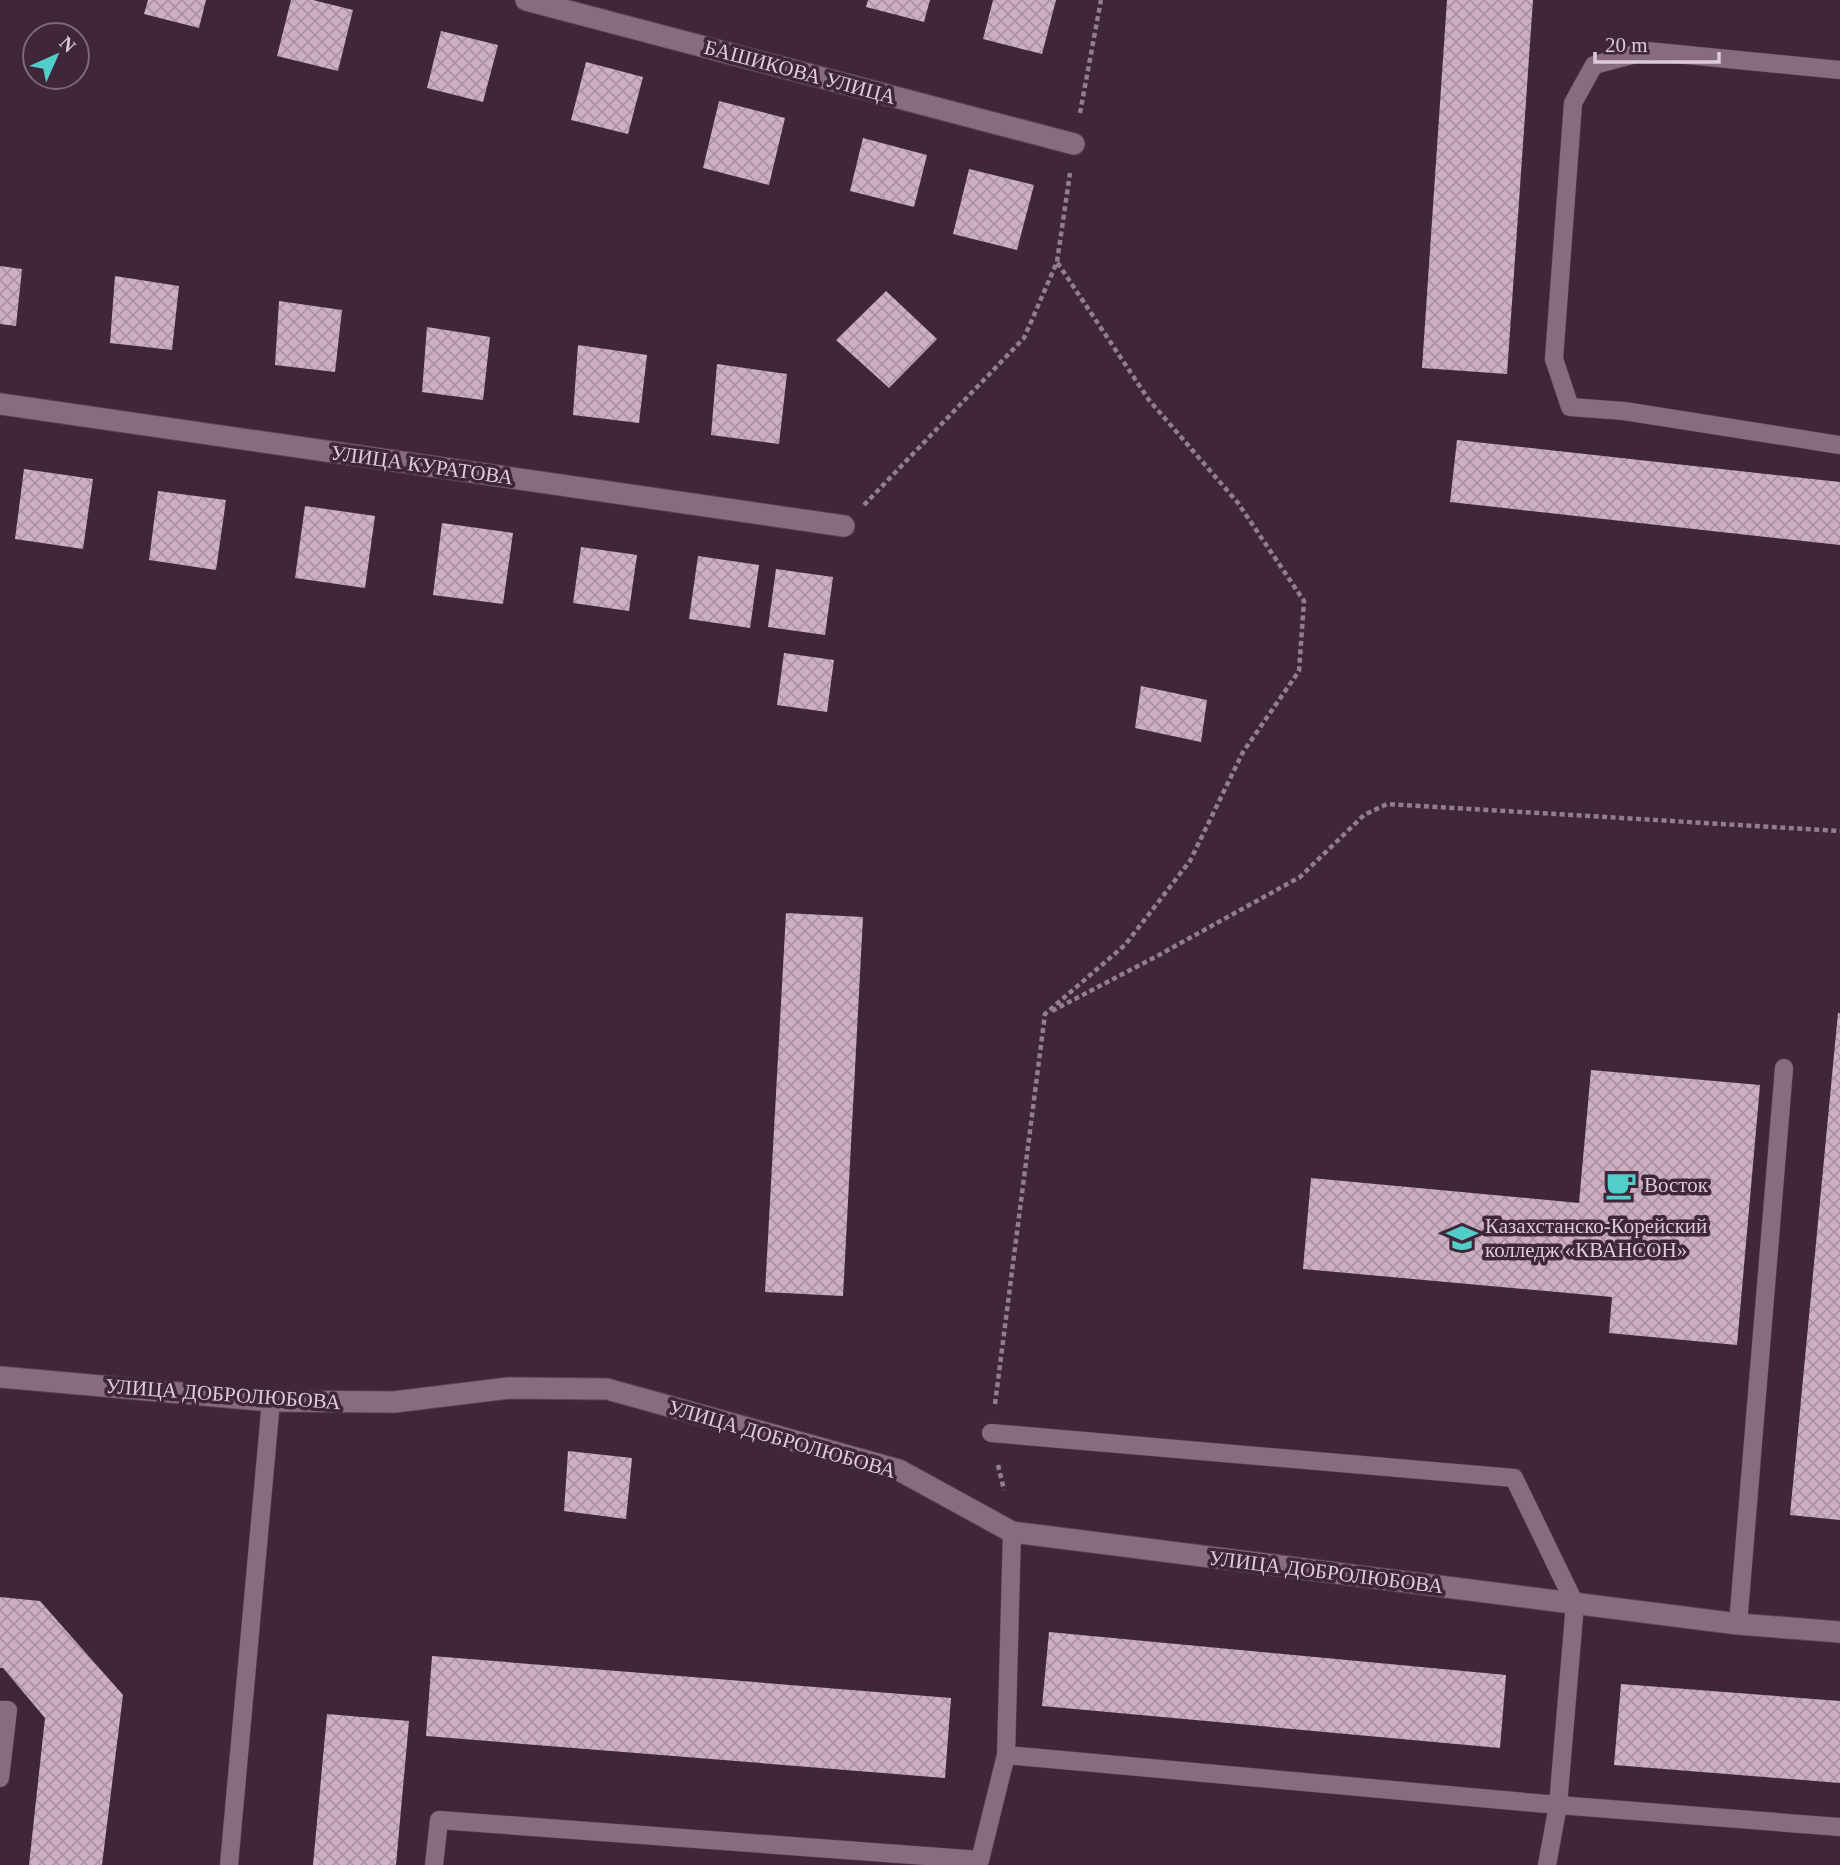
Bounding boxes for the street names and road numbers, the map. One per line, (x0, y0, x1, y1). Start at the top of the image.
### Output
street label: БАШИКОВА УЛИЦА (702, 35, 899, 109)
street label: УЛИЦА КУРАТОВА (329, 440, 516, 490)
street label: УЛИЦА ДОБРОЛЮБОВА (105, 1374, 342, 1414)
street label: УЛИЦА ДОБРОЛЮБОВА (665, 1395, 899, 1483)
street label: УЛИЦА ДОБРОЛЮБОВА (1207, 1546, 1445, 1598)

